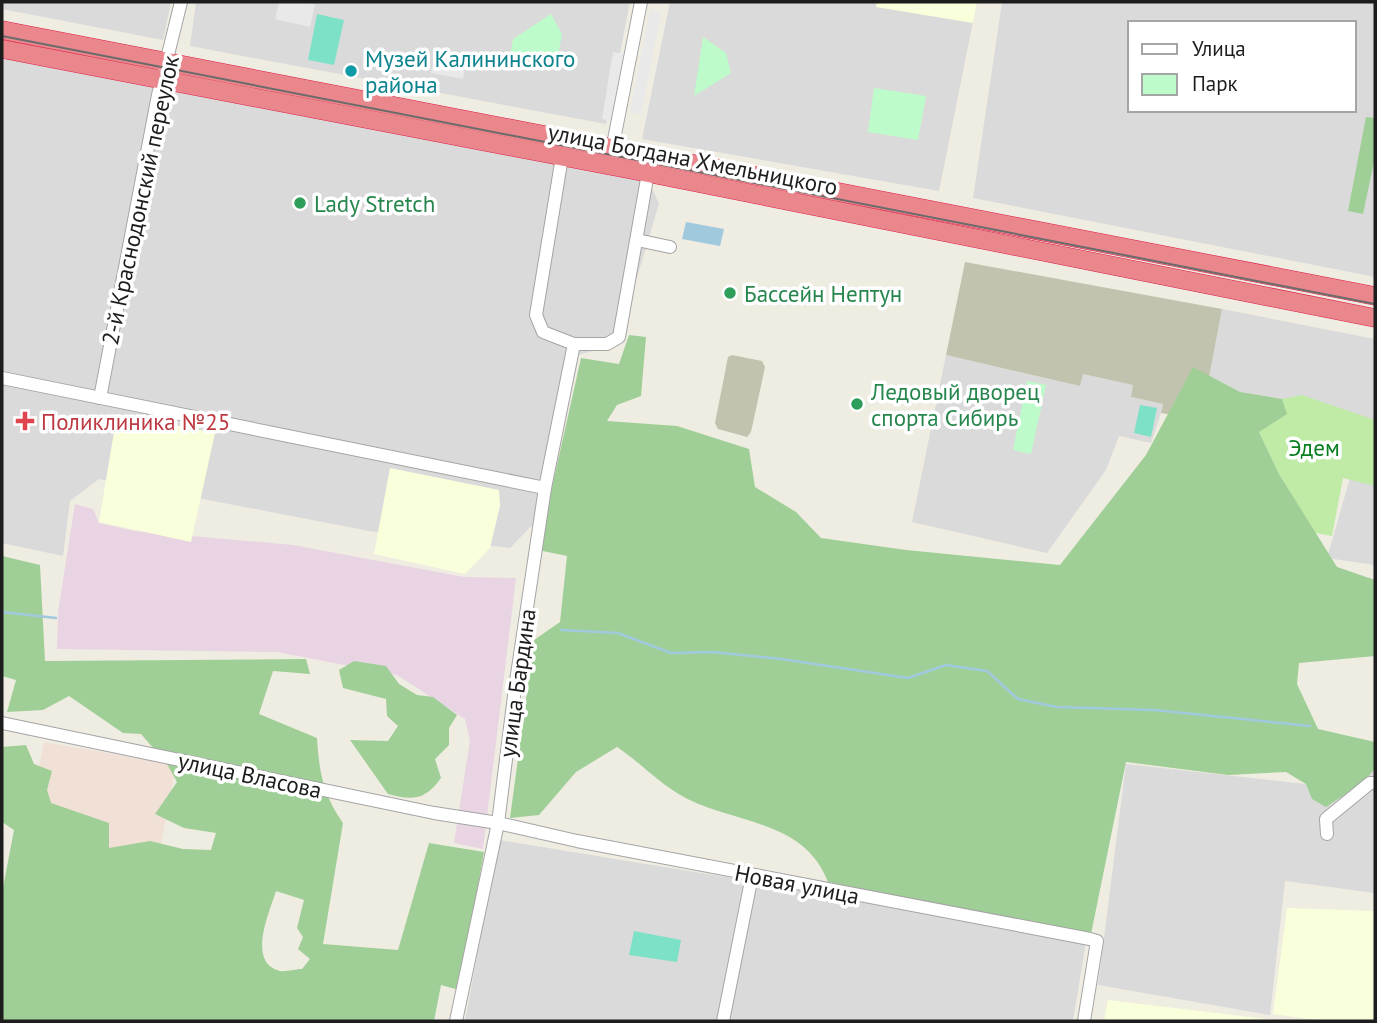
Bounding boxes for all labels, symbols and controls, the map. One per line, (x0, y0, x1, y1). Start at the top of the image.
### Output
legend (1128, 21, 1356, 112)
text: Улица (1192, 35, 1246, 62)
place label: Музей Калининского района (365, 44, 575, 99)
street label: 2-й Краснодонский переулок (95, 53, 185, 347)
marker: Музей Калининского района (343, 63, 359, 79)
text: Парк (1192, 70, 1238, 97)
street label: улица Богдана Хмельницкого (546, 117, 840, 201)
place label: Lady Stretch (314, 189, 435, 218)
marker: Lady Stretch (292, 195, 308, 211)
place label: Бассейн Нептун (744, 279, 902, 308)
marker: Бассейн Нептун (722, 285, 738, 301)
place label: Ледовый дворец спорта Сибирь (870, 377, 1040, 432)
marker: Ледовый дворец спорта Сибирь (849, 396, 865, 412)
place label: Поликлиника №25 (41, 407, 230, 436)
marker: Поликлиника №25 (15, 411, 35, 431)
park label: Эдем (1288, 433, 1340, 462)
street label: улица Бардина (492, 607, 542, 759)
street label: улица Власова (176, 746, 324, 804)
street label: Новая улица (732, 858, 862, 910)

